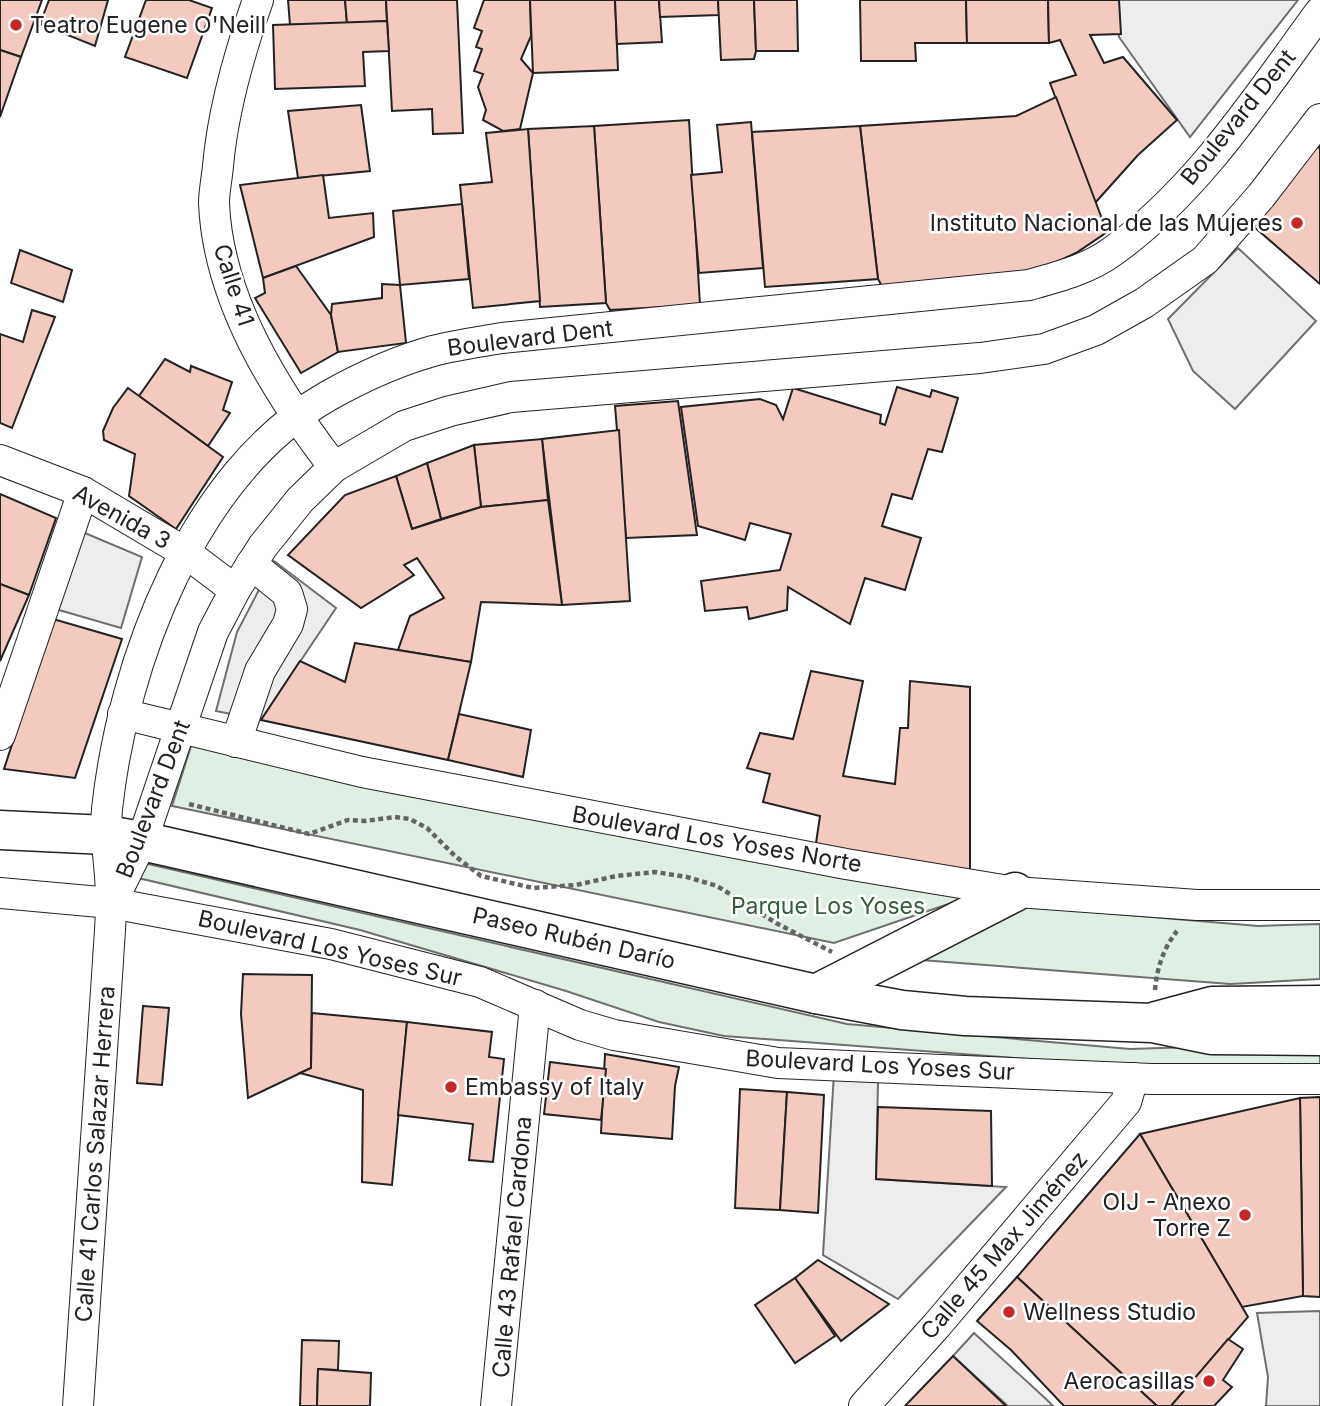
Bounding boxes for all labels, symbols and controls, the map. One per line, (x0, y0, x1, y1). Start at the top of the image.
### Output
place label: Teatro Eugene O'Neill (30, 11, 266, 39)
marker: Teatro Eugene O'Neill (8, 17, 24, 33)
street label: Boulevard Dent (1175, 43, 1302, 191)
place label: Instituto Nacional de las Mujeres (930, 209, 1283, 237)
marker: Instituto Nacional de las Mujeres (1289, 215, 1305, 231)
street label: Calle 41 (208, 240, 260, 330)
street label: Boulevard Dent (446, 314, 615, 362)
street label: Avenida 3 (68, 479, 176, 555)
street label: Boulevard Dent (110, 716, 196, 882)
street label: Boulevard Los Yoses Norte (570, 800, 864, 878)
park label: Parque Los Yoses (731, 892, 925, 920)
street label: Paseo Rubén Darío (470, 901, 678, 975)
street label: Boulevard Los Yoses Sur (195, 904, 465, 992)
street label: Calle 41 Carlos Salazar Herrera (69, 985, 121, 1323)
street label: Boulevard Los Yoses Sur (745, 1044, 1016, 1086)
place label: Embassy of Italy (465, 1073, 644, 1101)
marker: Embassy of Italy (443, 1079, 459, 1095)
street label: Calle 43 Rafael Cardona (487, 1115, 537, 1379)
street label: Calle 45 Max Jiménez (915, 1145, 1093, 1345)
place label: OIJ - Anexo Torre Z (1102, 1188, 1231, 1242)
marker: OIJ - Anexo Torre Z (1237, 1207, 1253, 1223)
place label: Wellness Studio (1023, 1298, 1196, 1326)
marker: Wellness Studio (1001, 1304, 1017, 1320)
place label: Aerocasillas (1063, 1367, 1195, 1395)
marker: Aerocasillas (1201, 1373, 1217, 1389)

